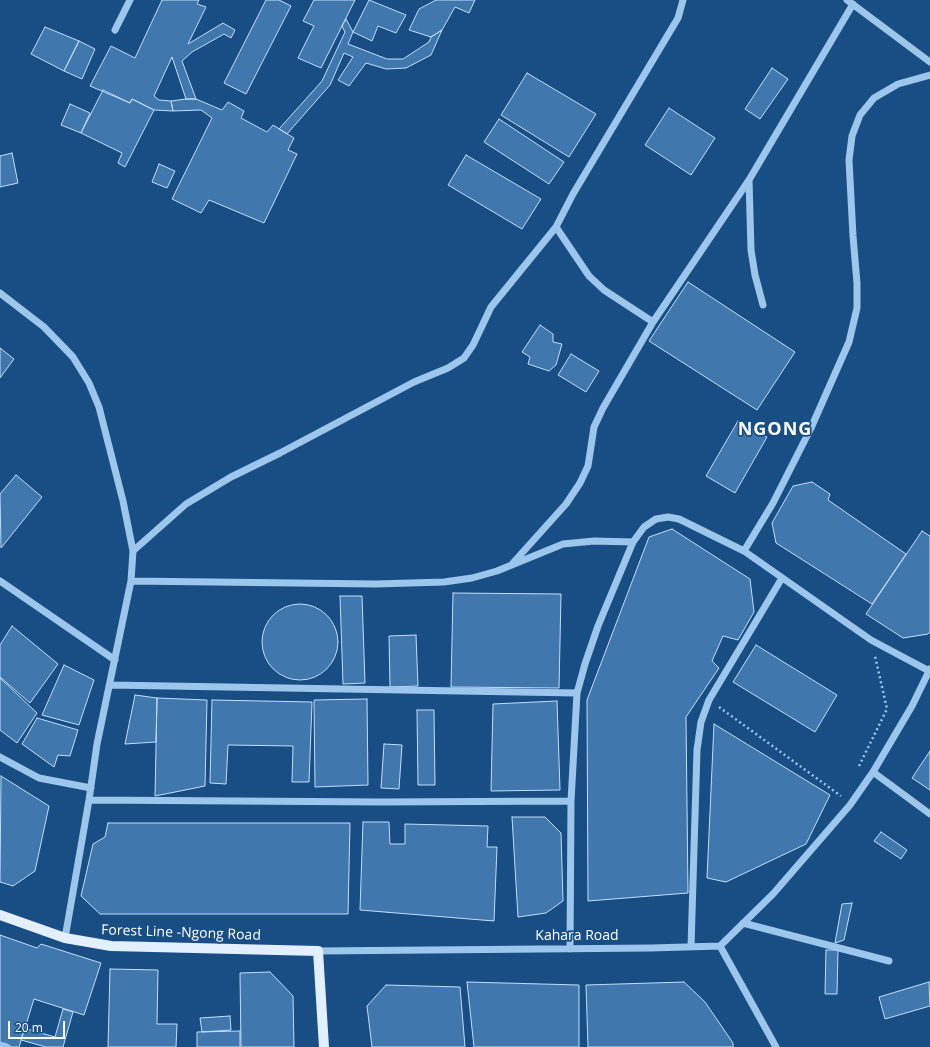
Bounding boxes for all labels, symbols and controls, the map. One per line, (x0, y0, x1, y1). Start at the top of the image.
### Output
district label: NGONG (738, 419, 812, 441)
street label: Forest Line -Ngong Road (101, 922, 261, 944)
street label: Kahara Road (535, 928, 619, 944)
scale bar (10, 1013, 67, 1039)
text: 20 m (15, 1019, 43, 1036)

